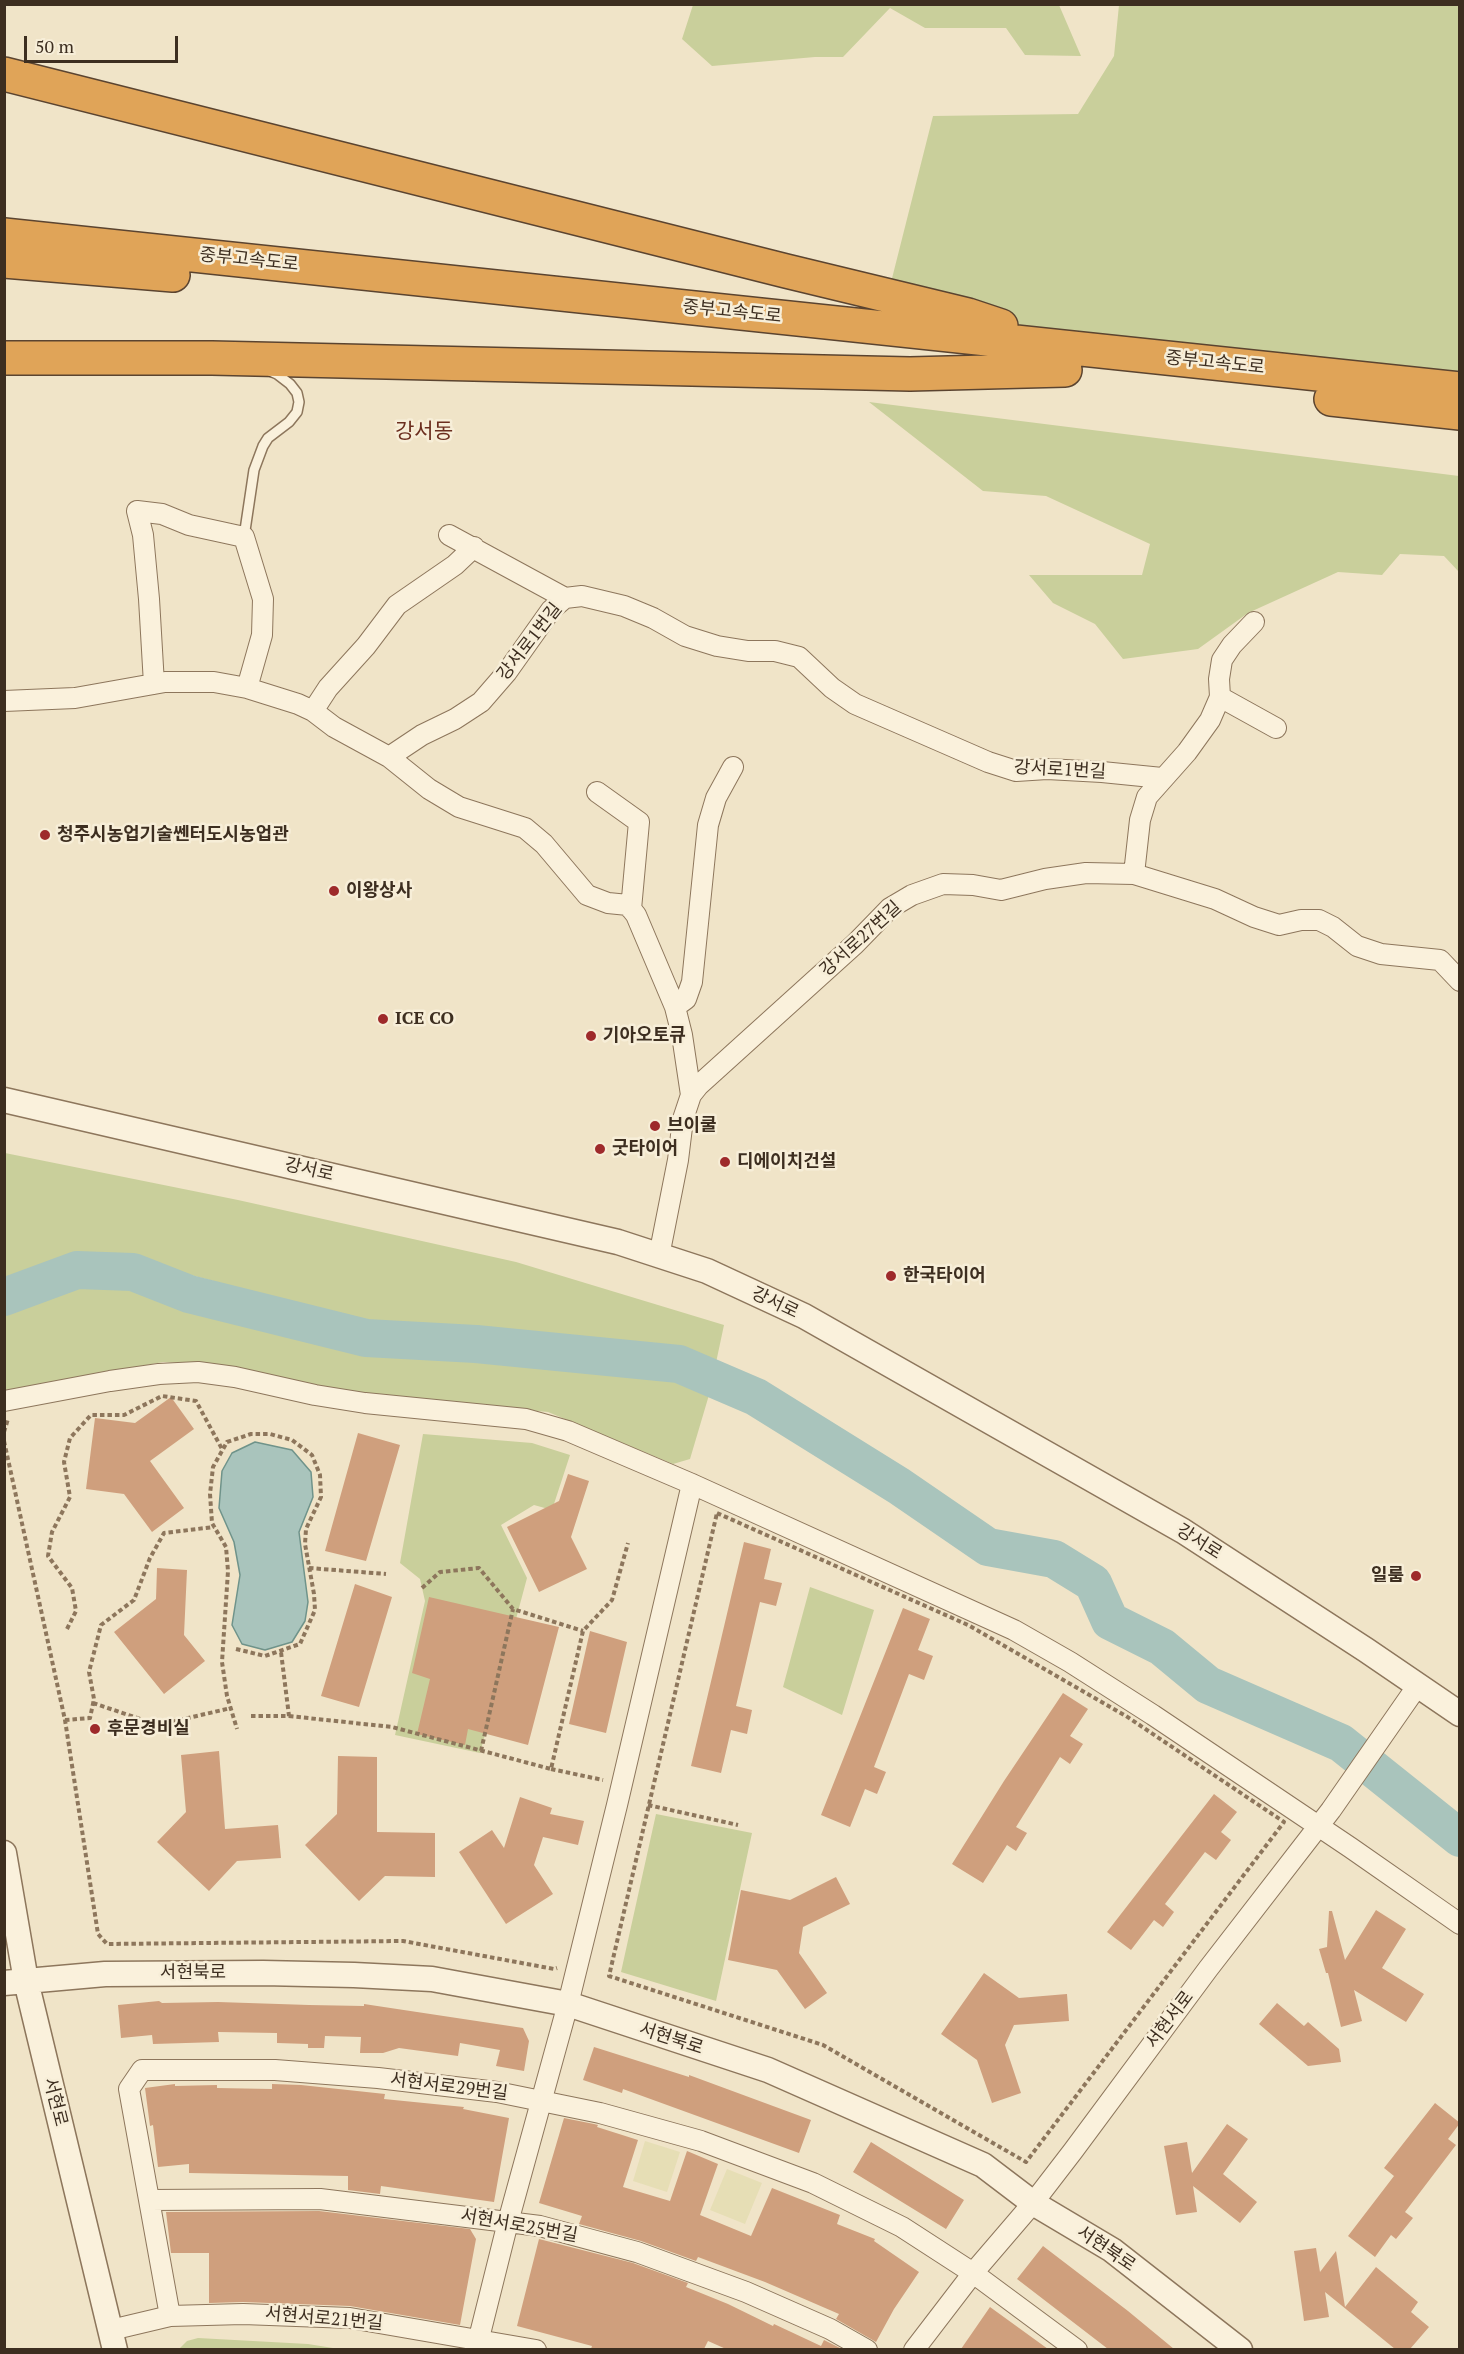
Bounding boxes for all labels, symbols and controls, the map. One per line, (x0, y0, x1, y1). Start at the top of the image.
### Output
scale bar (27, 24, 182, 62)
text: 50 m (35, 34, 74, 58)
street label: 중부고속도로 (198, 244, 300, 276)
street label: 중부고속도로 (681, 296, 783, 328)
street label: 중부고속도로 (1164, 347, 1266, 379)
district label: 강서동 (395, 419, 453, 445)
street label: 강서로1번길 (493, 599, 567, 685)
street label: 강서로1번길 (1013, 757, 1107, 783)
place label: 청주시농업기술쎈터도시농업관 (57, 824, 289, 846)
marker: 청주시농업기술쎈터도시농업관 (38, 828, 52, 842)
place label: 이왕상사 (346, 880, 412, 902)
marker: 이왕상사 (327, 884, 341, 898)
street label: 강서로27번길 (816, 897, 906, 981)
place label: ICE CO (395, 1008, 454, 1030)
marker: ICE CO (376, 1012, 390, 1026)
place label: 기아오토큐 (603, 1025, 686, 1047)
marker: 기아오토큐 (584, 1029, 598, 1043)
place label: 브이쿨 (667, 1115, 717, 1137)
marker: 브이쿨 (648, 1119, 662, 1133)
place label: 굿타이어 (612, 1138, 678, 1160)
marker: 굿타이어 (593, 1142, 607, 1156)
place label: 디에이치건설 (737, 1151, 836, 1173)
street label: 강서로 (282, 1154, 336, 1186)
marker: 디에이치건설 (718, 1155, 732, 1169)
place label: 한국타이어 (903, 1265, 986, 1287)
marker: 한국타이어 (884, 1269, 898, 1283)
street label: 강서로 (748, 1283, 802, 1323)
street label: 강서로 (1172, 1520, 1226, 1564)
place label: 일룸 (1371, 1565, 1404, 1587)
marker: 일룸 (1409, 1569, 1423, 1583)
place label: 후문경비실 (107, 1718, 190, 1740)
marker: 후문경비실 (88, 1722, 102, 1736)
street label: 서현북로 (160, 1962, 226, 1984)
street label: 서현서로 (1141, 1987, 1199, 2053)
street label: 서현북로 (636, 2018, 706, 2060)
street label: 서현서로29번길 (389, 2069, 509, 2105)
street label: 서현로 (39, 2075, 71, 2129)
street label: 서현서로25번길 (459, 2205, 579, 2247)
street label: 서현북로 (1073, 2222, 1139, 2276)
street label: 서현서로21번길 (264, 2303, 384, 2335)

